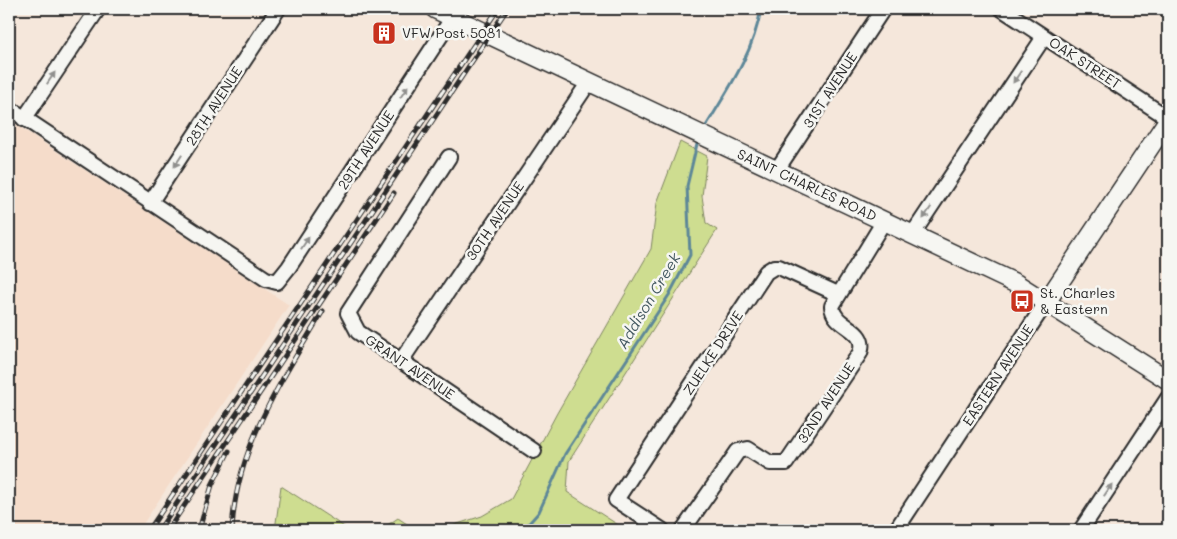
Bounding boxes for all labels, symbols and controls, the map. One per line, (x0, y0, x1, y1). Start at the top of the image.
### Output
building icon: VFW Post 5081 (371, 20, 397, 46)
place label: VFW Post 5081 (402, 23, 501, 42)
street label: OAK STREET (1046, 32, 1125, 93)
street label: 31ST AVENUE (798, 48, 861, 131)
street label: 28TH AVENUE (181, 62, 246, 149)
one-way arrow (47, 71, 56, 85)
one-way arrow (1013, 71, 1022, 84)
one-way arrow (399, 85, 409, 99)
street label: 29TH AVENUE (333, 107, 398, 193)
street label: SAINT CHARLES ROAD (734, 144, 880, 225)
one-way arrow (173, 155, 183, 168)
street label: 30TH AVENUE (461, 178, 528, 264)
one-way arrow (923, 206, 932, 219)
one-way arrow (300, 236, 310, 250)
water label: Addison Creek (612, 248, 685, 352)
place label: St. Charles & Eastern (1040, 283, 1115, 318)
bus stop icon: St. Charles & Eastern (1009, 288, 1035, 314)
street label: ZUELKE DRIVE (678, 307, 747, 399)
street label: EASTERN AVENUE (958, 320, 1038, 429)
street label: GRANT AVENUE (362, 330, 459, 404)
street label: 32ND AVENUE (792, 359, 859, 447)
one-way arrow (1103, 483, 1113, 496)

